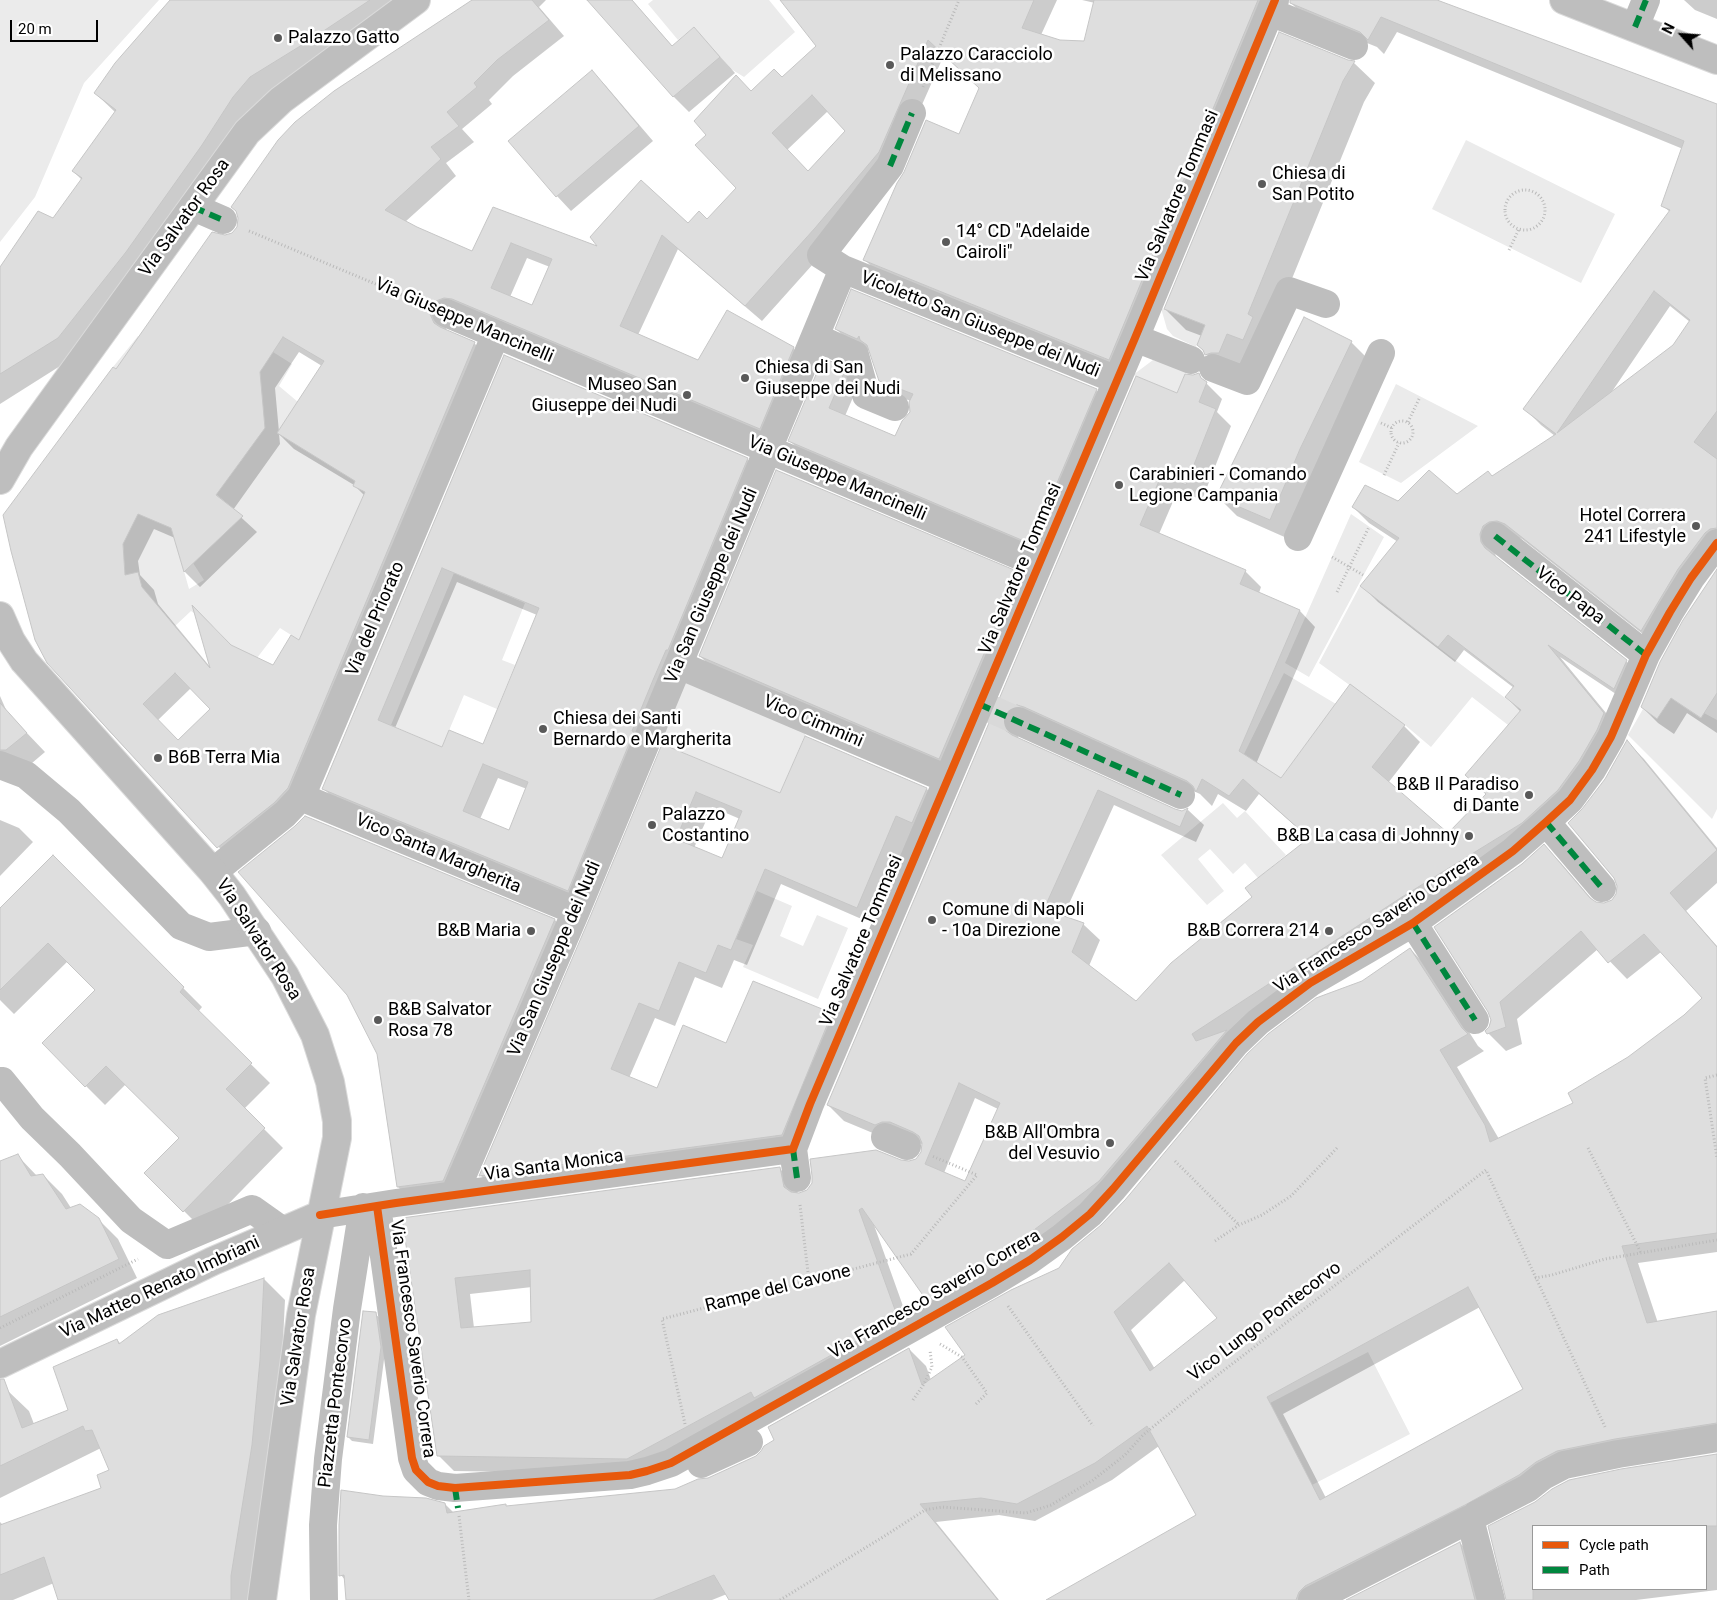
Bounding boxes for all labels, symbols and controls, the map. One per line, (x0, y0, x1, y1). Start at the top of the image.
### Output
scale bar (12, 10, 100, 42)
north arrow (1657, 10, 1707, 60)
text: 20 m (18, 20, 52, 38)
text: N (1659, 20, 1678, 36)
place label: Palazzo Gatto (288, 27, 400, 49)
marker: Palazzo Gatto (272, 32, 284, 44)
place label: Palazzo Caracciolo di Melissano (900, 44, 1053, 86)
marker: Palazzo Caracciolo di Melissano (884, 59, 896, 71)
street label: Via Salvatore Tommasi (1132, 107, 1224, 285)
street label: Via Salvator Rosa (135, 155, 235, 281)
place label: Chiesa di San Potito (1272, 163, 1355, 205)
marker: Chiesa di San Potito (1256, 178, 1268, 190)
place label: 14° CD "Adelaide Cairoli" (956, 221, 1090, 264)
marker: 14° CD "Adelaide Cairoli" (940, 236, 952, 248)
street label: Vicoletto San Giuseppe dei Nudi (857, 267, 1103, 383)
street label: Via Giuseppe Mancinelli (372, 274, 556, 368)
place label: Chiesa di San Giuseppe dei Nudi (755, 357, 900, 399)
marker: Chiesa di San Giuseppe dei Nudi (739, 372, 751, 384)
place label: Museo San Giuseppe dei Nudi (532, 374, 677, 416)
marker: Museo San Giuseppe dei Nudi (681, 389, 693, 401)
street label: Via Giuseppe Mancinelli (745, 432, 929, 526)
place label: Carabinieri - Comando Legione Campania (1129, 464, 1307, 506)
marker: Carabinieri - Comando Legione Campania (1113, 479, 1125, 491)
street label: Via Salvatore Tommasi (975, 480, 1067, 658)
street label: Via San Giuseppe dei Nudi (661, 485, 763, 687)
place label: Hotel Correra 241 Lifestyle (1580, 505, 1686, 548)
marker: Hotel Correra 241 Lifestyle (1690, 520, 1702, 532)
street label: Via del Priorato (342, 559, 410, 679)
street label: Vico Papa (1531, 563, 1609, 629)
street label: Vico Cimmini (760, 691, 866, 753)
place label: Chiesa dei Santi Bernardo e Margherita (553, 708, 732, 751)
marker: Chiesa dei Santi Bernardo e Margherita (537, 723, 549, 735)
place label: B6B Terra Mia (168, 747, 280, 769)
marker: B6B Terra Mia (152, 752, 164, 764)
place label: B&B Il Paradiso di Dante (1396, 774, 1519, 816)
marker: B&B Il Paradiso di Dante (1523, 789, 1535, 801)
place label: Palazzo Costantino (662, 804, 749, 846)
street label: Vico Santa Margherita (352, 809, 524, 899)
marker: Palazzo Costantino (646, 819, 658, 831)
place label: B&B La casa di Johnny (1277, 825, 1459, 847)
marker: B&B La casa di Johnny (1463, 830, 1475, 842)
street label: Via Francesco Saverio Correra (1270, 849, 1484, 999)
street label: Via Salvatore Tommasi (816, 852, 908, 1030)
street label: Via San Giuseppe dei Nudi (504, 858, 606, 1060)
street label: Via Salvator Rosa (211, 875, 305, 1005)
place label: Comune di Napoli - 10a Direzione (942, 899, 1084, 942)
marker: Comune di Napoli - 10a Direzione (926, 914, 938, 926)
place label: B&B Maria (437, 920, 521, 942)
place label: B&B Correra 214 (1187, 920, 1319, 942)
marker: B&B Maria (525, 925, 537, 937)
marker: B&B Correra 214 (1323, 925, 1335, 937)
place label: B&B Salvator Rosa 78 (388, 999, 491, 1042)
marker: B&B Salvator Rosa 78 (372, 1014, 384, 1026)
place label: B&B All'Ombra del Vesuvio (984, 1122, 1100, 1164)
marker: B&B All'Ombra del Vesuvio (1104, 1137, 1116, 1149)
street label: Via Santa Monica (483, 1146, 625, 1186)
street label: Via Francesco Saverio Correra (385, 1218, 439, 1460)
street label: Via Francesco Saverio Correra (825, 1226, 1045, 1364)
street label: Via Matteo Renato Imbriani (57, 1232, 263, 1344)
street label: Vico Lungo Pontecorvo (1184, 1258, 1346, 1386)
street label: Rampe del Cavone (703, 1260, 853, 1318)
street label: Via Salvator Rosa (277, 1266, 321, 1408)
street label: Piazzetta Pontecorvo (315, 1317, 357, 1489)
legend (1532, 1525, 1707, 1590)
text: Cycle path (1579, 1536, 1649, 1554)
text: Path (1579, 1561, 1610, 1579)

